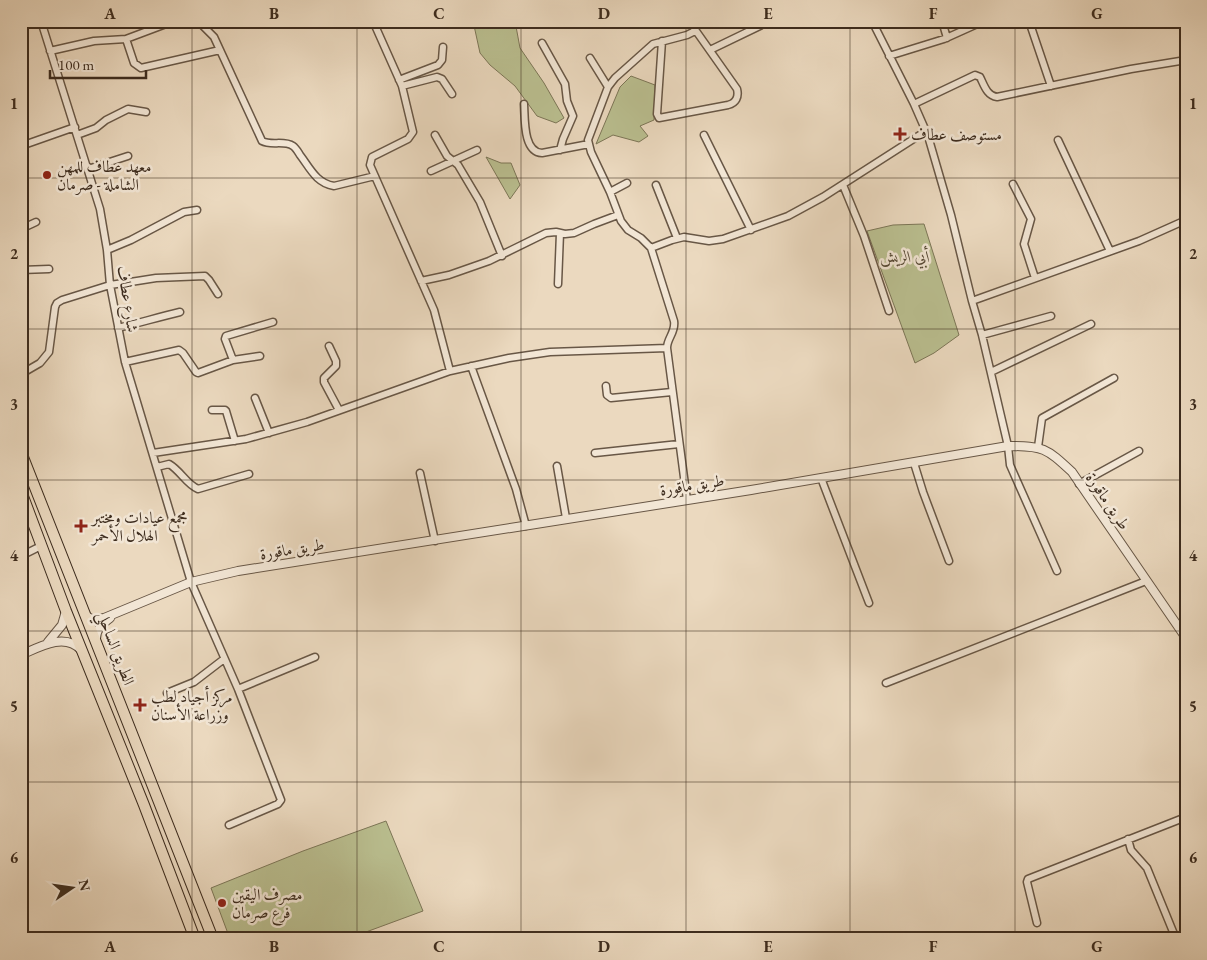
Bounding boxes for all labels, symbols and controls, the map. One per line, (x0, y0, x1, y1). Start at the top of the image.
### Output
text: A (103, 3, 116, 24)
text: B (269, 3, 279, 24)
text: C (433, 3, 445, 24)
text: D (598, 3, 610, 24)
text: E (763, 3, 773, 24)
text: F (929, 3, 938, 24)
text: G (1091, 3, 1103, 24)
scale bar (50, 48, 146, 80)
text: 100 m (58, 55, 95, 74)
text: 1 (10, 93, 18, 114)
text: 1 (1189, 93, 1197, 114)
place label: مستوصف عطاف (911, 124, 1002, 145)
marker: مستوصف عطاف (893, 127, 907, 141)
place label: معهد عطاف للمهن الشاملة - صرمان (57, 156, 151, 195)
marker: معهد عطاف للمهن الشاملة - صرمان (41, 169, 53, 181)
text: 2 (10, 243, 19, 264)
text: 2 (1189, 243, 1198, 264)
park label: أبي الريش (880, 245, 930, 269)
street label: شارع عطاف (109, 264, 144, 334)
text: 3 (10, 394, 18, 415)
text: 3 (1189, 394, 1197, 415)
street label: طريق ماقورة (1081, 468, 1135, 534)
street label: طريق ماقورة (658, 470, 726, 500)
place label: مجمع عيادات ومختبر الهلال الأحمر (90, 507, 187, 546)
marker: مجمع عيادات ومختبر الهلال الأحمر (74, 519, 88, 533)
street label: طريق ماقورة (258, 534, 326, 564)
text: 4 (10, 545, 19, 566)
text: 4 (1189, 545, 1198, 566)
street label: الطريق الساحلي (88, 608, 140, 690)
place label: مركز أجياد لطب وزراعة الأسنان (151, 685, 232, 725)
text: 5 (10, 696, 18, 717)
text: 5 (1189, 696, 1197, 717)
marker: مركز أجياد لطب وزراعة الأسنان (133, 698, 147, 712)
text: 6 (10, 847, 19, 868)
text: 6 (1189, 847, 1198, 868)
north arrow (48, 862, 98, 912)
text: N (75, 878, 95, 893)
place label: مصرف اليقين فرع صرمان (232, 884, 303, 926)
marker: مصرف اليقين فرع صرمان (216, 897, 228, 909)
text: A (103, 936, 116, 957)
text: B (269, 936, 279, 957)
text: C (433, 936, 445, 957)
text: D (598, 936, 610, 957)
text: E (763, 936, 773, 957)
text: F (929, 936, 938, 957)
text: G (1091, 936, 1103, 957)

